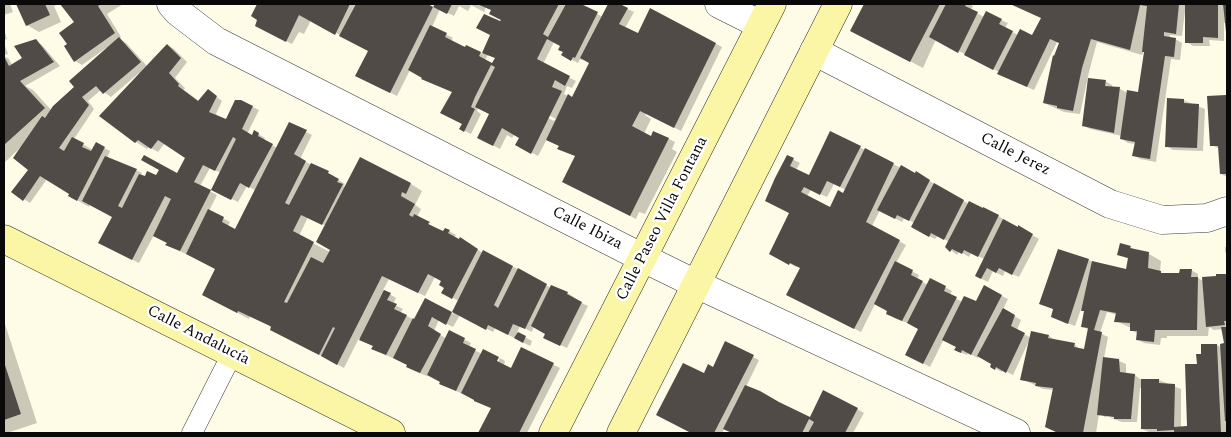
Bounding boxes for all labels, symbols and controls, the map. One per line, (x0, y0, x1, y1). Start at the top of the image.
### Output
street label: Calle Jerez (977, 129, 1053, 181)
street label: Calle Paseo Villa Fontana (613, 134, 713, 304)
street label: Calle Ibiza (549, 203, 625, 255)
street label: Calle Andalucía (143, 302, 253, 370)

